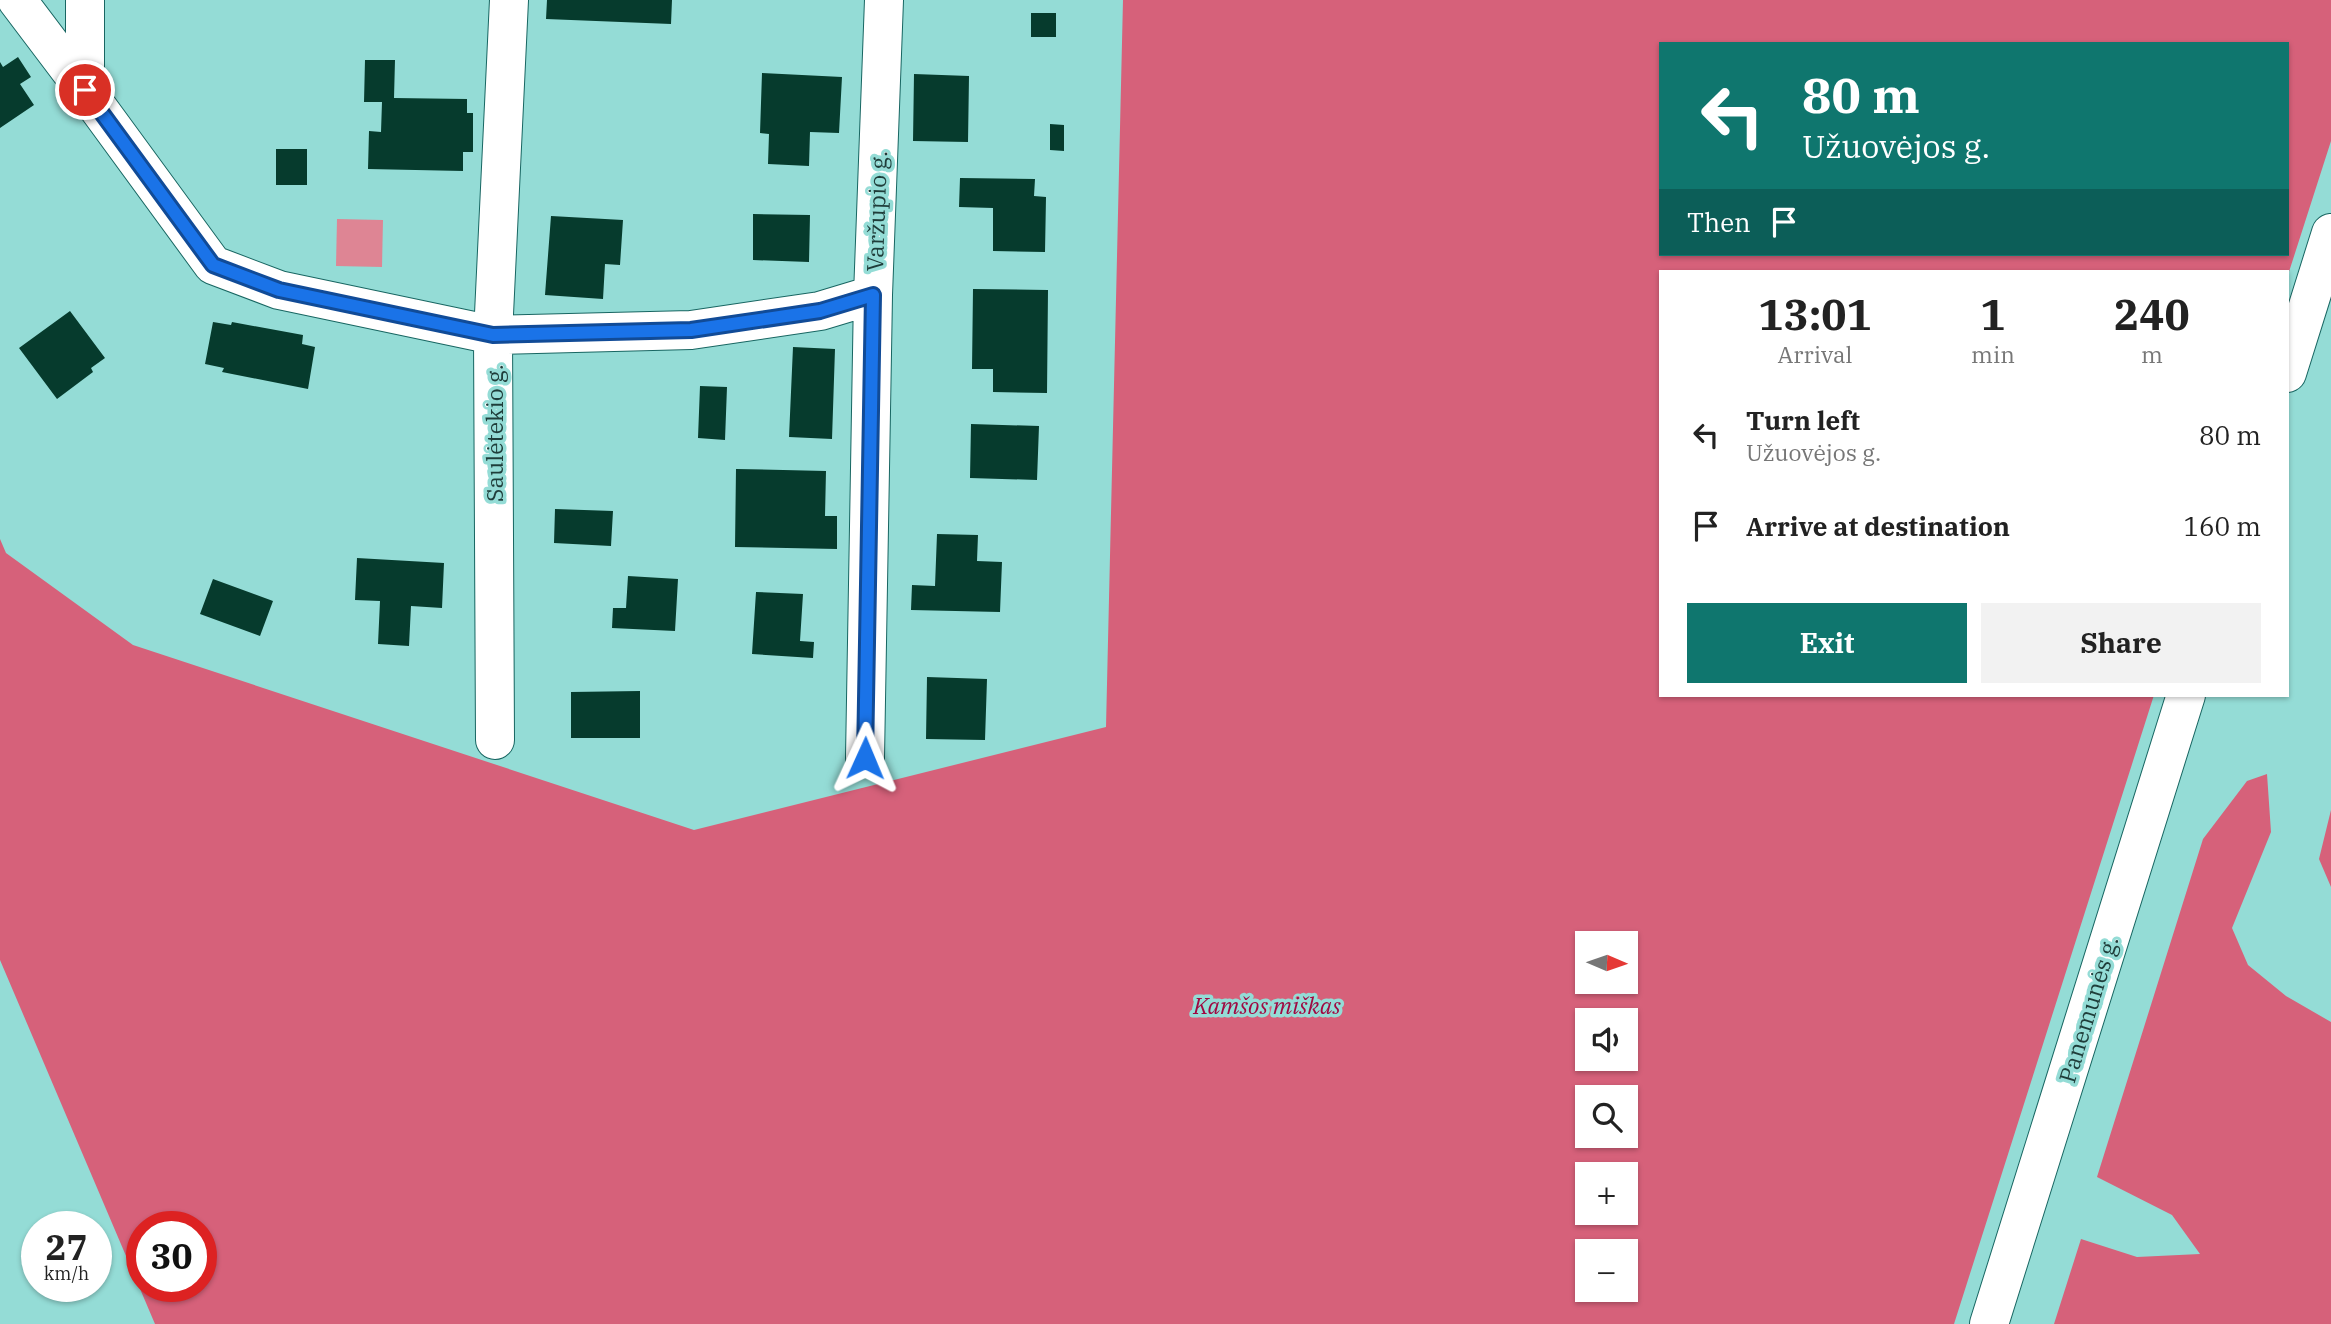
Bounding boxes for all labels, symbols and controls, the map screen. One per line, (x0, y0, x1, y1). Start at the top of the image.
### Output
pin (55, 60, 115, 120)
text: 80 m (1802, 63, 1920, 126)
icon: left (1687, 70, 1778, 161)
icon: arrive (66, 71, 104, 109)
text: Užuovėjos g. (1802, 125, 1990, 167)
street label: Varžupio g. (859, 150, 893, 272)
icon: arrive (1765, 203, 1803, 241)
text: Then (1687, 205, 1751, 239)
text: 13:01 (1758, 287, 1872, 342)
text: 1 (1980, 287, 2006, 342)
text: 240 (2114, 287, 2190, 342)
text: Arrival (1778, 339, 1852, 369)
text: min (1971, 339, 2015, 369)
text: m (2141, 339, 2163, 369)
street label: Saulėtekio g. (479, 364, 509, 502)
text: Turn left (1746, 403, 1860, 437)
icon: left (1687, 416, 1725, 454)
text: 80 m (2199, 418, 2261, 452)
text: Užuovėjos g. (1746, 437, 1881, 467)
icon: arrive (1687, 507, 1725, 545)
text: Arrive at destination (1746, 509, 2010, 543)
text: 160 m (2183, 509, 2261, 543)
button: Exit (1687, 603, 1967, 683)
button: Share (1981, 603, 2261, 683)
position arrow (828, 721, 902, 795)
north arrow (1575, 931, 1638, 994)
map controls (1575, 931, 1638, 1302)
street label: Panemunės g. (2051, 932, 2125, 1086)
park label: Kamšos miškas (1192, 990, 1341, 1020)
button: sound (1575, 1008, 1638, 1071)
button: search (1575, 1085, 1638, 1148)
button: + (1575, 1162, 1638, 1225)
speed limit sign: 30 (126, 1211, 217, 1302)
text: 27 (45, 1224, 88, 1270)
button: − (1575, 1239, 1638, 1302)
text: km/h (44, 1262, 89, 1285)

